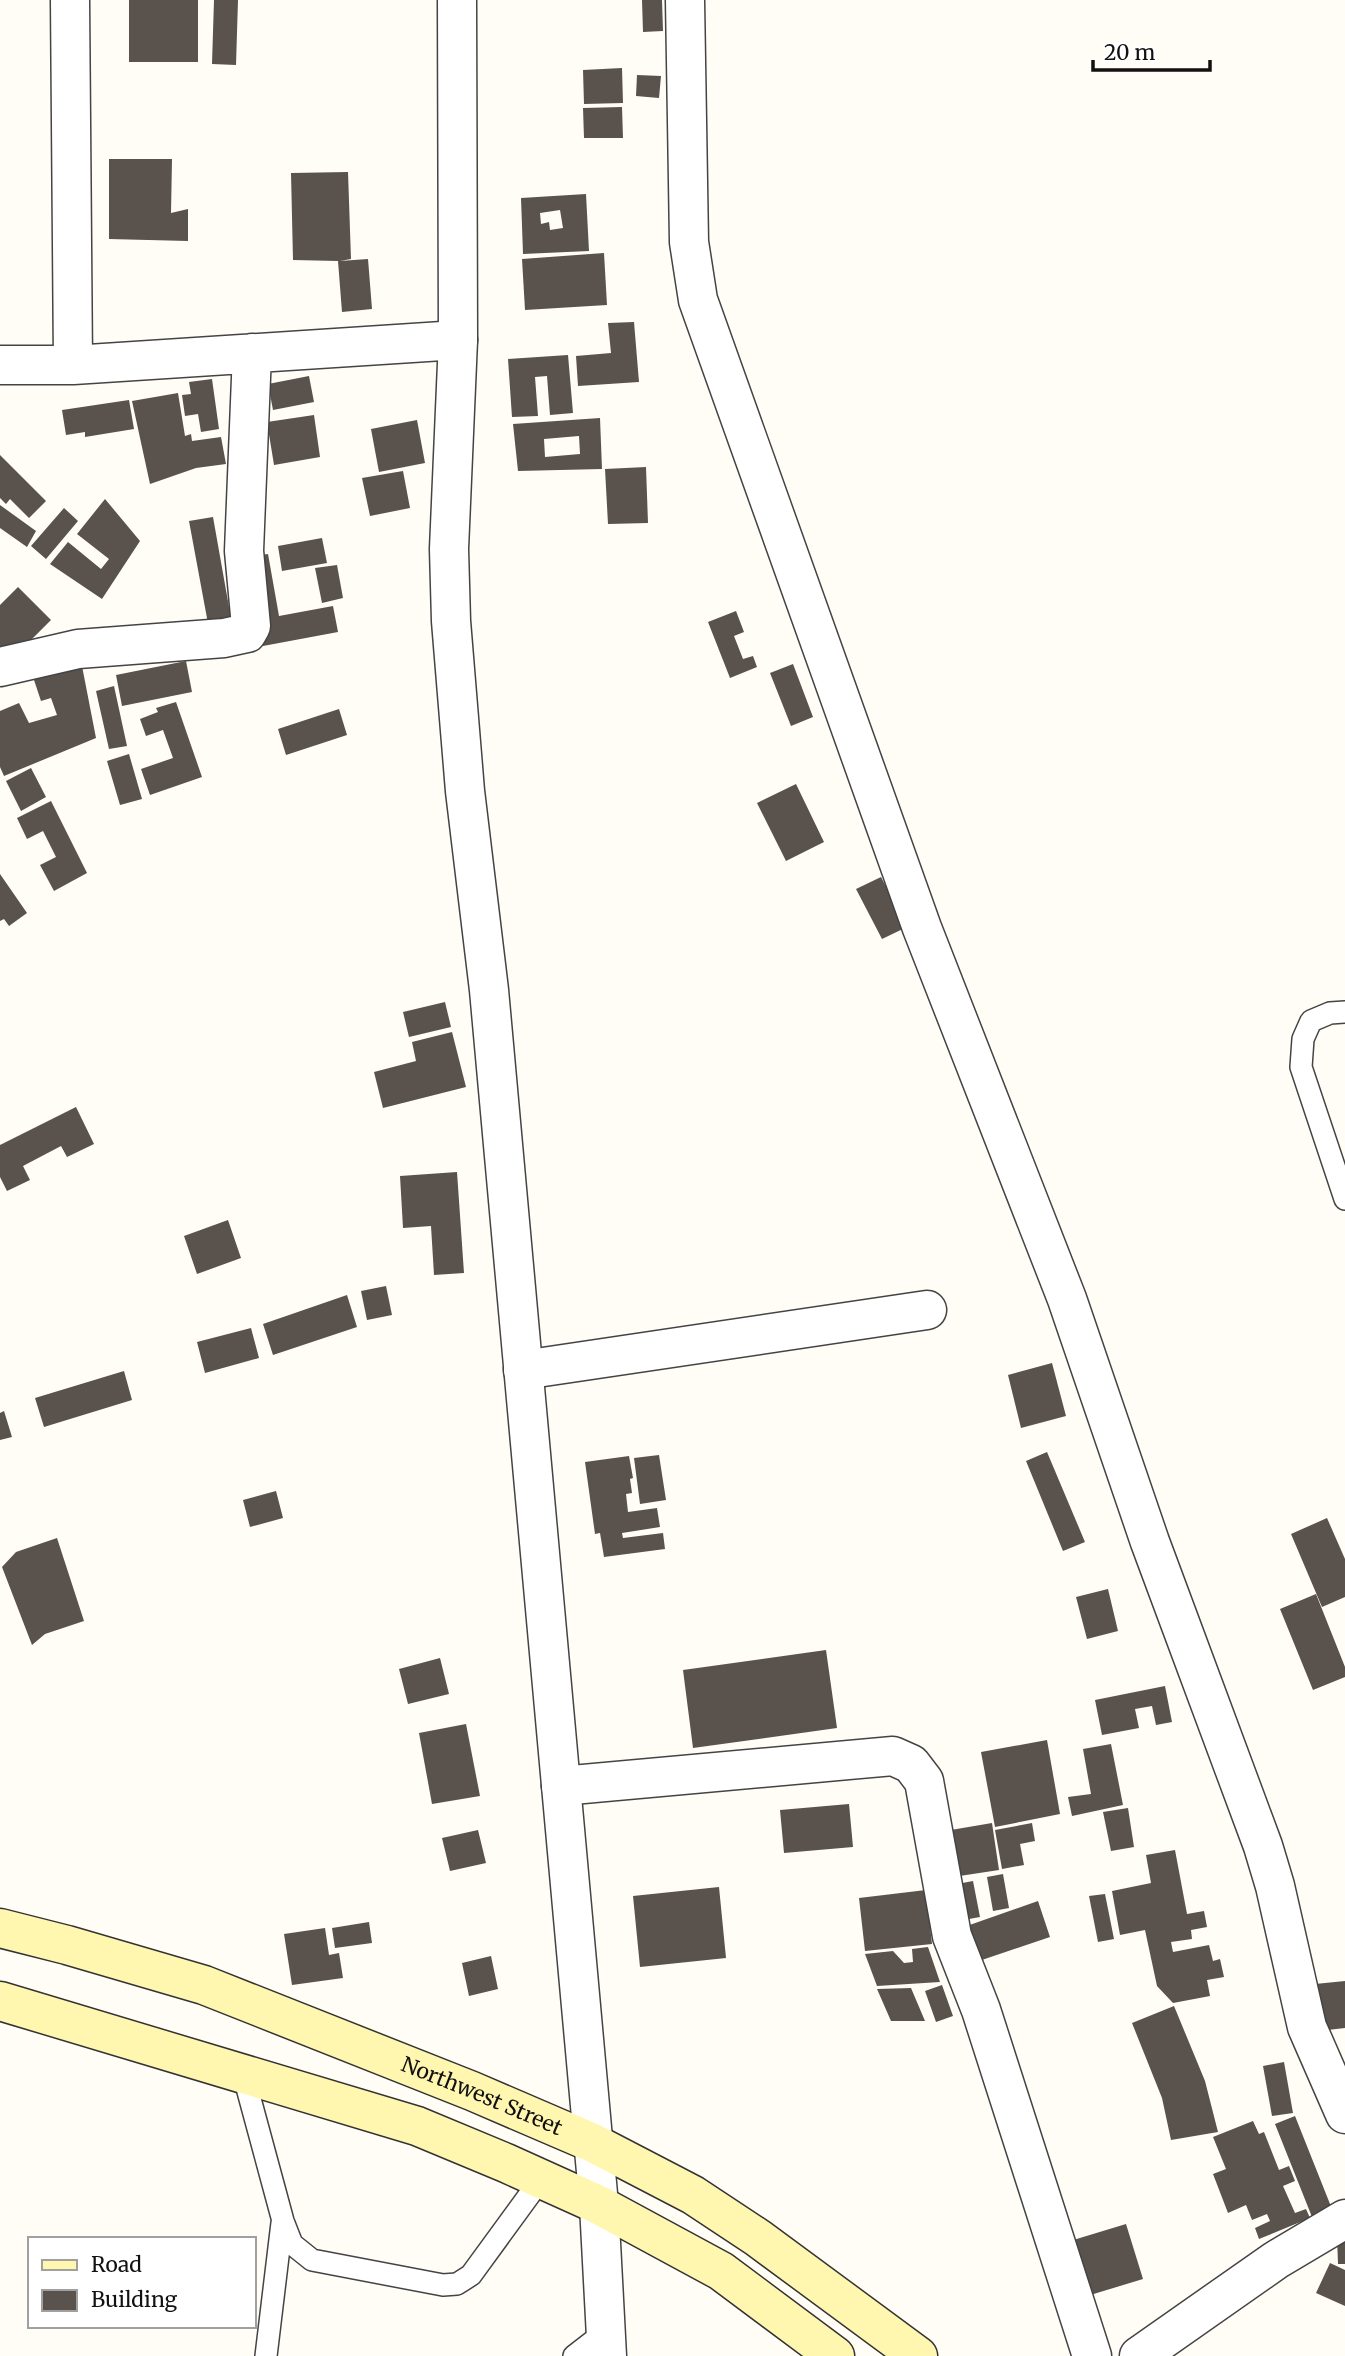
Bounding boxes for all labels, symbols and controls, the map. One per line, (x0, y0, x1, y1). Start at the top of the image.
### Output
scale bar (1093, 28, 1210, 72)
text: 20 m (1104, 39, 1156, 66)
street label: Northwest Street (398, 2050, 566, 2141)
legend (28, 2237, 256, 2328)
text: Road (91, 2251, 142, 2278)
text: Building (91, 2286, 178, 2313)

